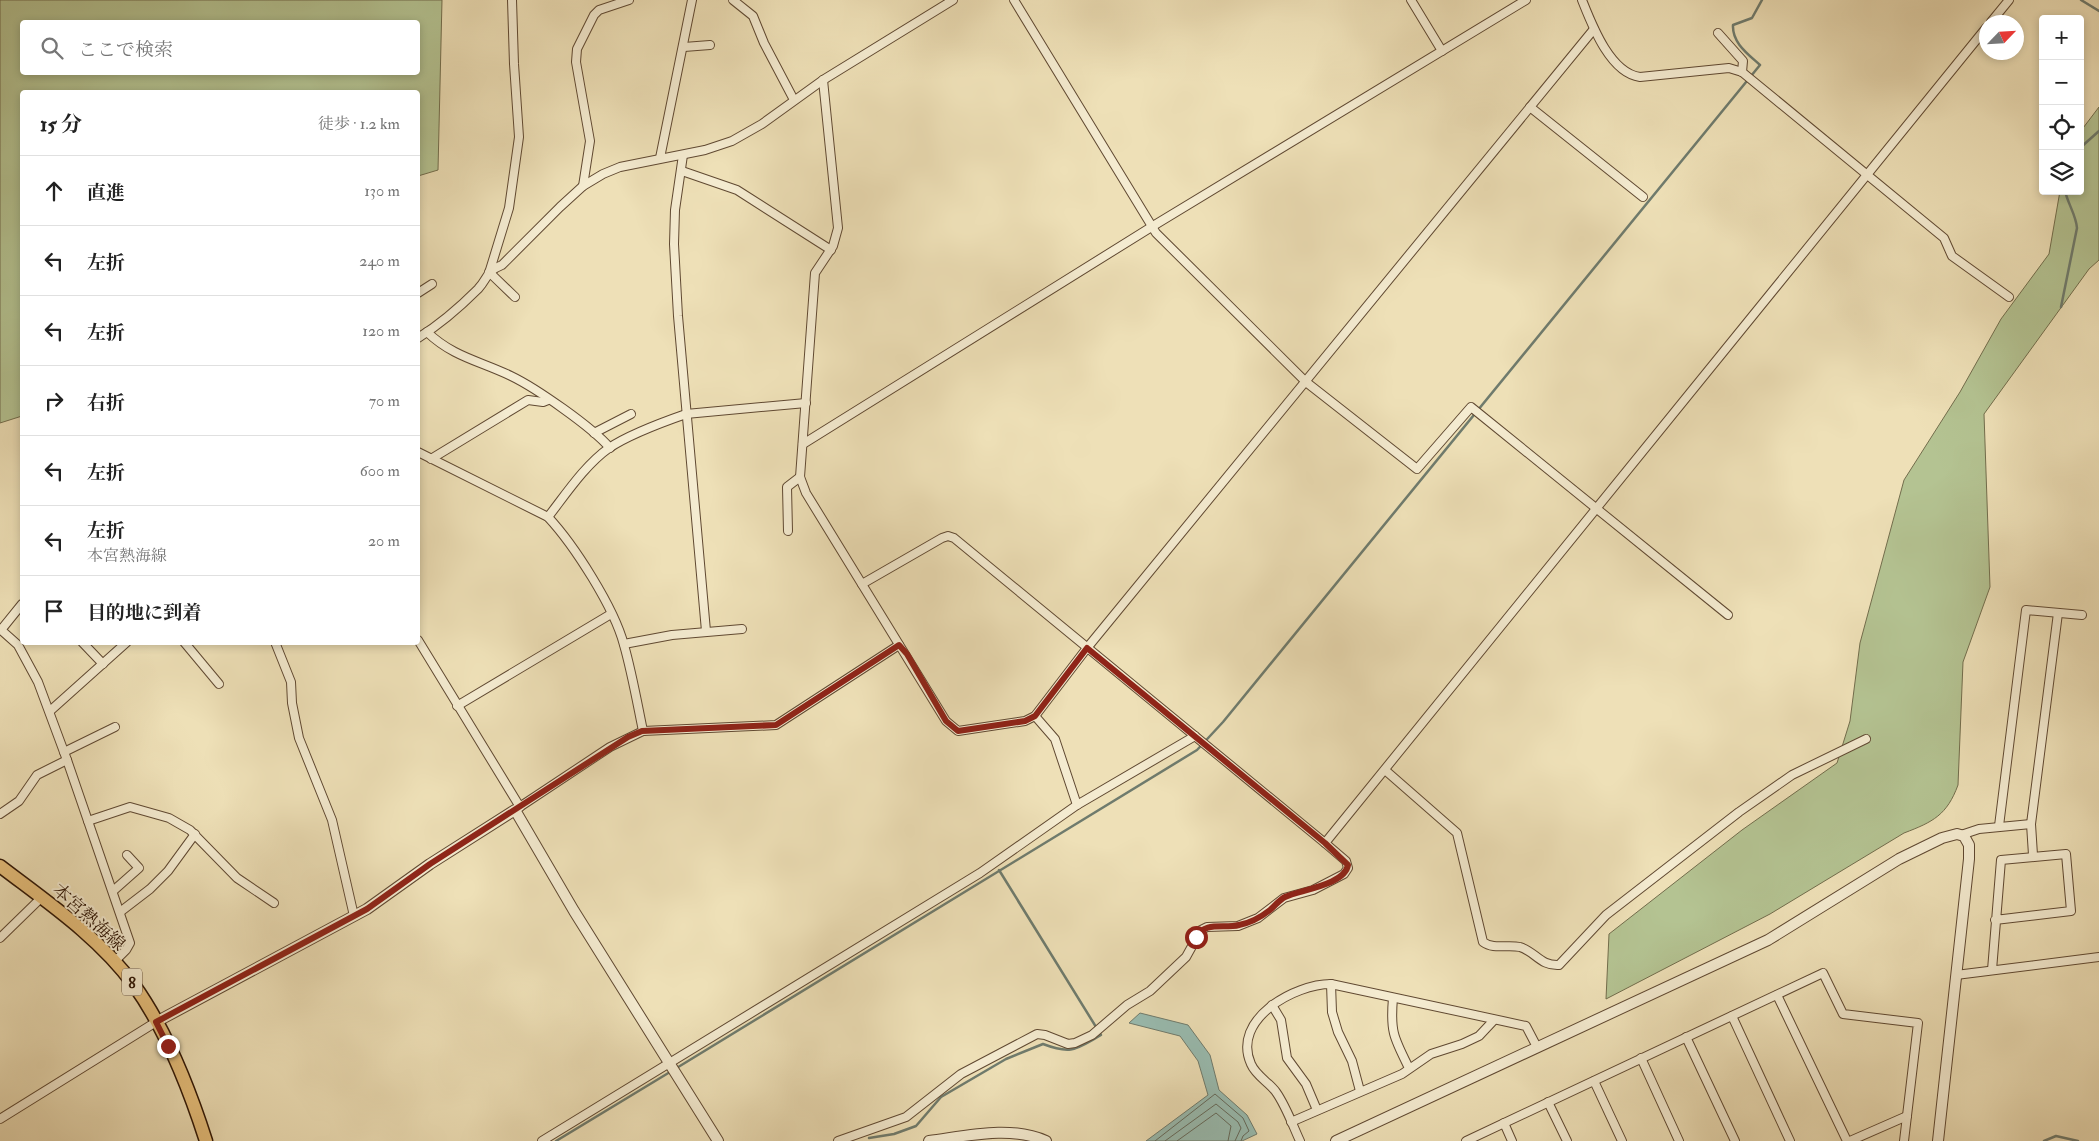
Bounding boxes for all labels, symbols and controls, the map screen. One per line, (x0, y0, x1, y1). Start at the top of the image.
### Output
north arrow (1979, 15, 2024, 60)
map controls (2039, 15, 2084, 195)
button: + (2039, 15, 2084, 60)
search box (20, 20, 420, 75)
icon: search (38, 34, 66, 62)
text: ここで検索 (78, 38, 173, 62)
button: − (2039, 60, 2084, 105)
button: locate (2039, 105, 2084, 150)
text: 15 分 (40, 111, 82, 138)
text: 徒歩 · 1.2 km (318, 114, 400, 134)
button: layers (2039, 150, 2084, 195)
icon: ahead (40, 177, 68, 205)
text: 直進 (87, 181, 125, 205)
text: 130 m (364, 181, 400, 201)
icon: left (40, 247, 68, 275)
text: 左折 (87, 251, 125, 275)
text: 240 m (359, 251, 400, 271)
icon: left (40, 317, 68, 345)
text: 左折 (87, 321, 125, 345)
text: 120 m (362, 321, 400, 341)
icon: right (40, 387, 68, 415)
text: 右折 (87, 391, 125, 415)
text: 70 m (369, 391, 400, 411)
icon: left (40, 457, 68, 485)
text: 左折 (87, 461, 125, 485)
text: 600 m (360, 461, 400, 481)
text: 左折 (87, 519, 125, 543)
icon: left (40, 527, 68, 555)
text: 20 m (368, 531, 400, 551)
text: 本宮熱海線 (87, 546, 167, 566)
icon: arrive (40, 597, 68, 625)
text: 目的地に到着 (87, 601, 201, 625)
street label: 本宮熱海線 (48, 879, 130, 956)
route start (1185, 926, 1208, 949)
road number: 8 (122, 969, 142, 996)
route end (157, 1035, 180, 1058)

